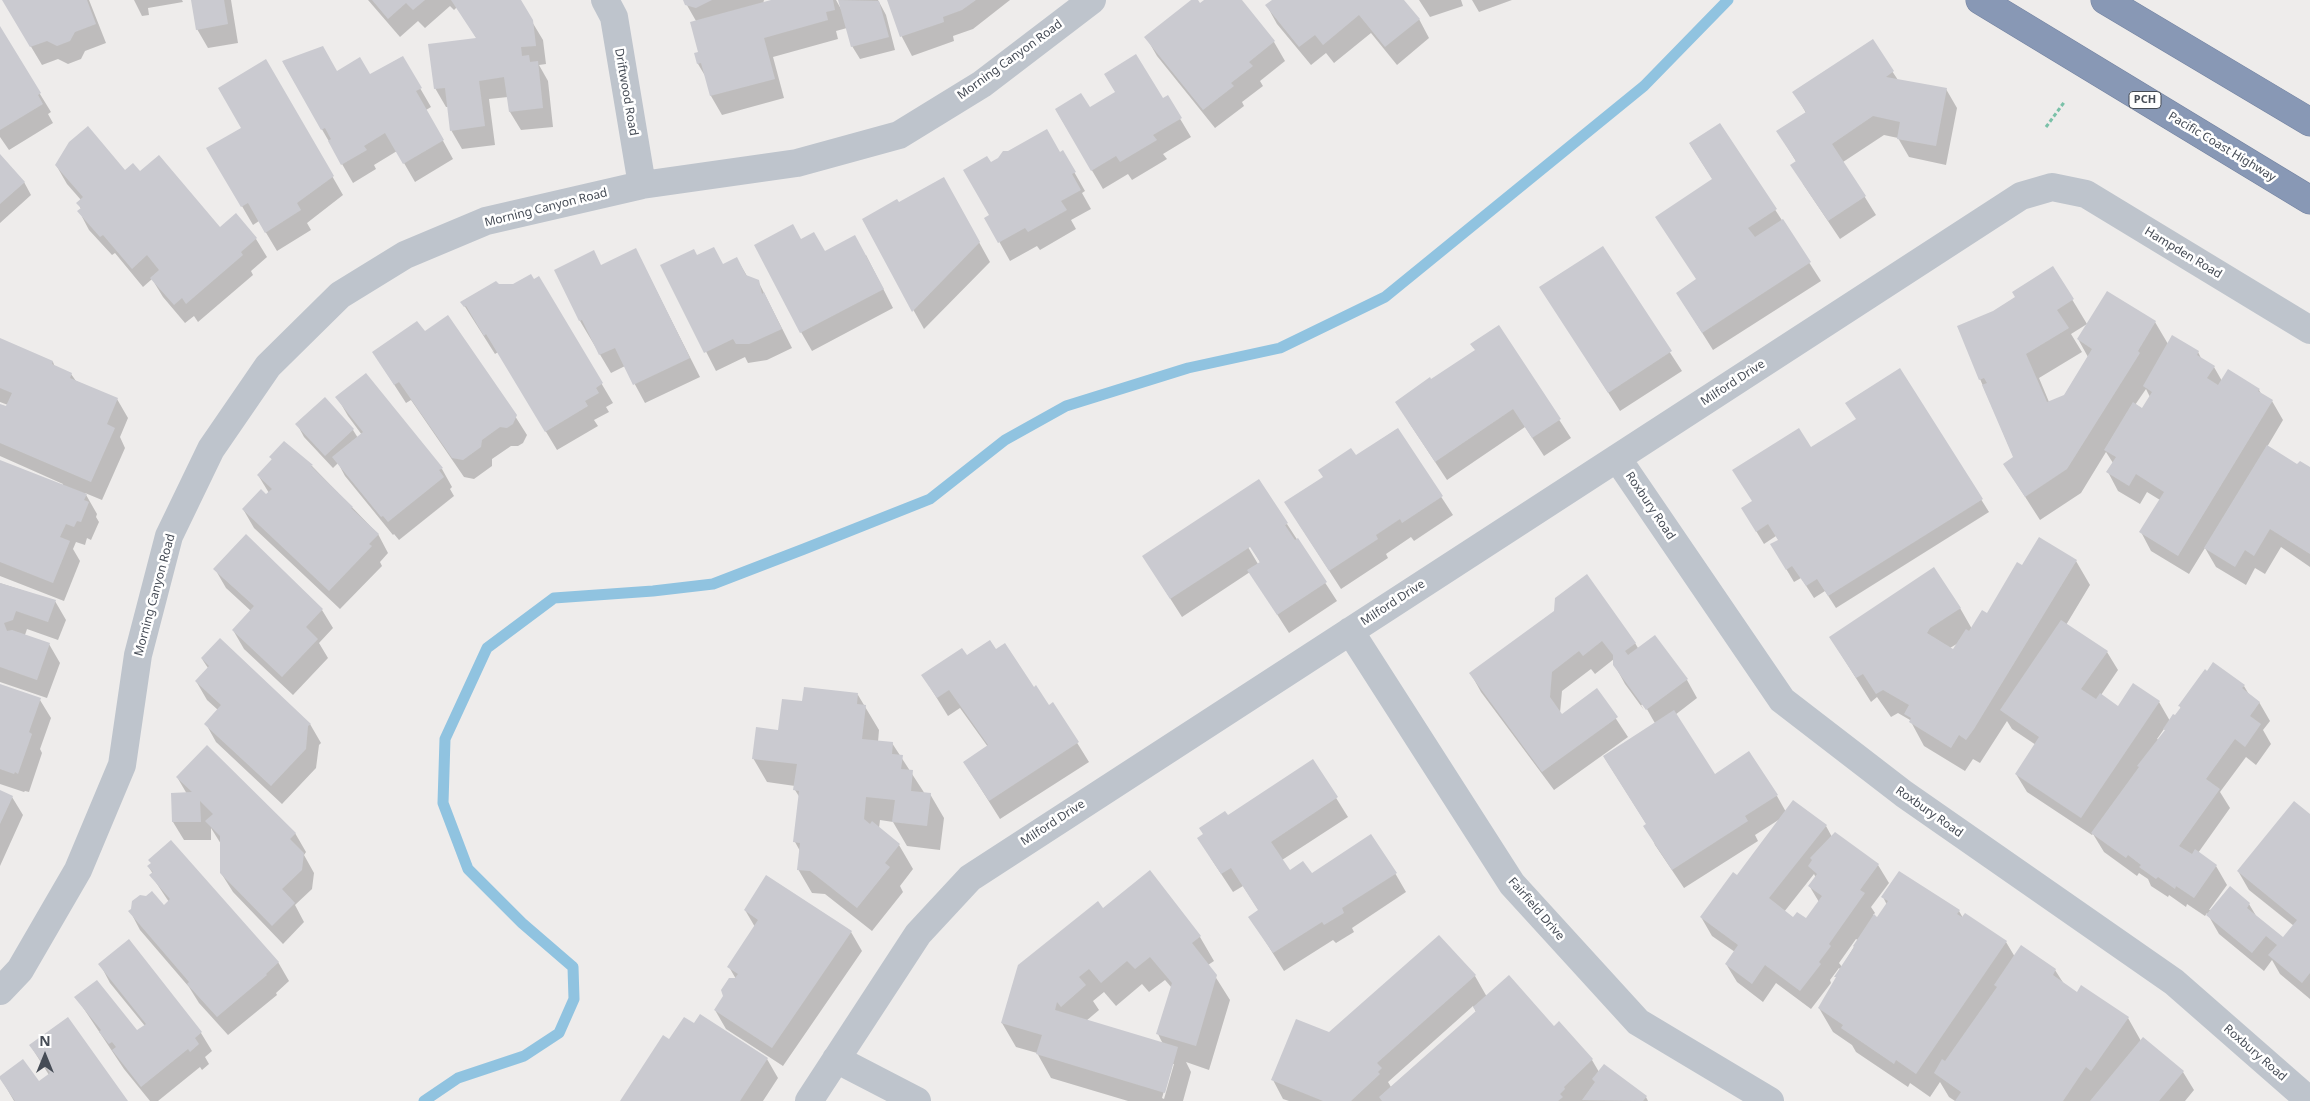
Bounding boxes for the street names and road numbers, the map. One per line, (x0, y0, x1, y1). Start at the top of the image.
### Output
street label: Morning Canyon Road (955, 17, 1065, 103)
street label: Driftwood Road (611, 47, 641, 137)
road number: PCH (2129, 92, 2161, 108)
street label: Pacific Coast Highway (2166, 109, 2278, 185)
street label: Morning Canyon Road (483, 186, 609, 230)
street label: Hampden Road (2142, 224, 2224, 282)
street label: Milford Drive (1698, 357, 1768, 409)
street label: Roxbury Road (1622, 469, 1678, 543)
street label: Morning Canyon Road (132, 532, 178, 658)
street label: Milford Drive (1358, 577, 1428, 629)
street label: Roxbury Road (1893, 784, 1965, 840)
street label: Milford Drive (1018, 797, 1088, 849)
street label: Fairfield Drive (1505, 875, 1567, 943)
street label: Roxbury Road (2221, 1022, 2289, 1084)

